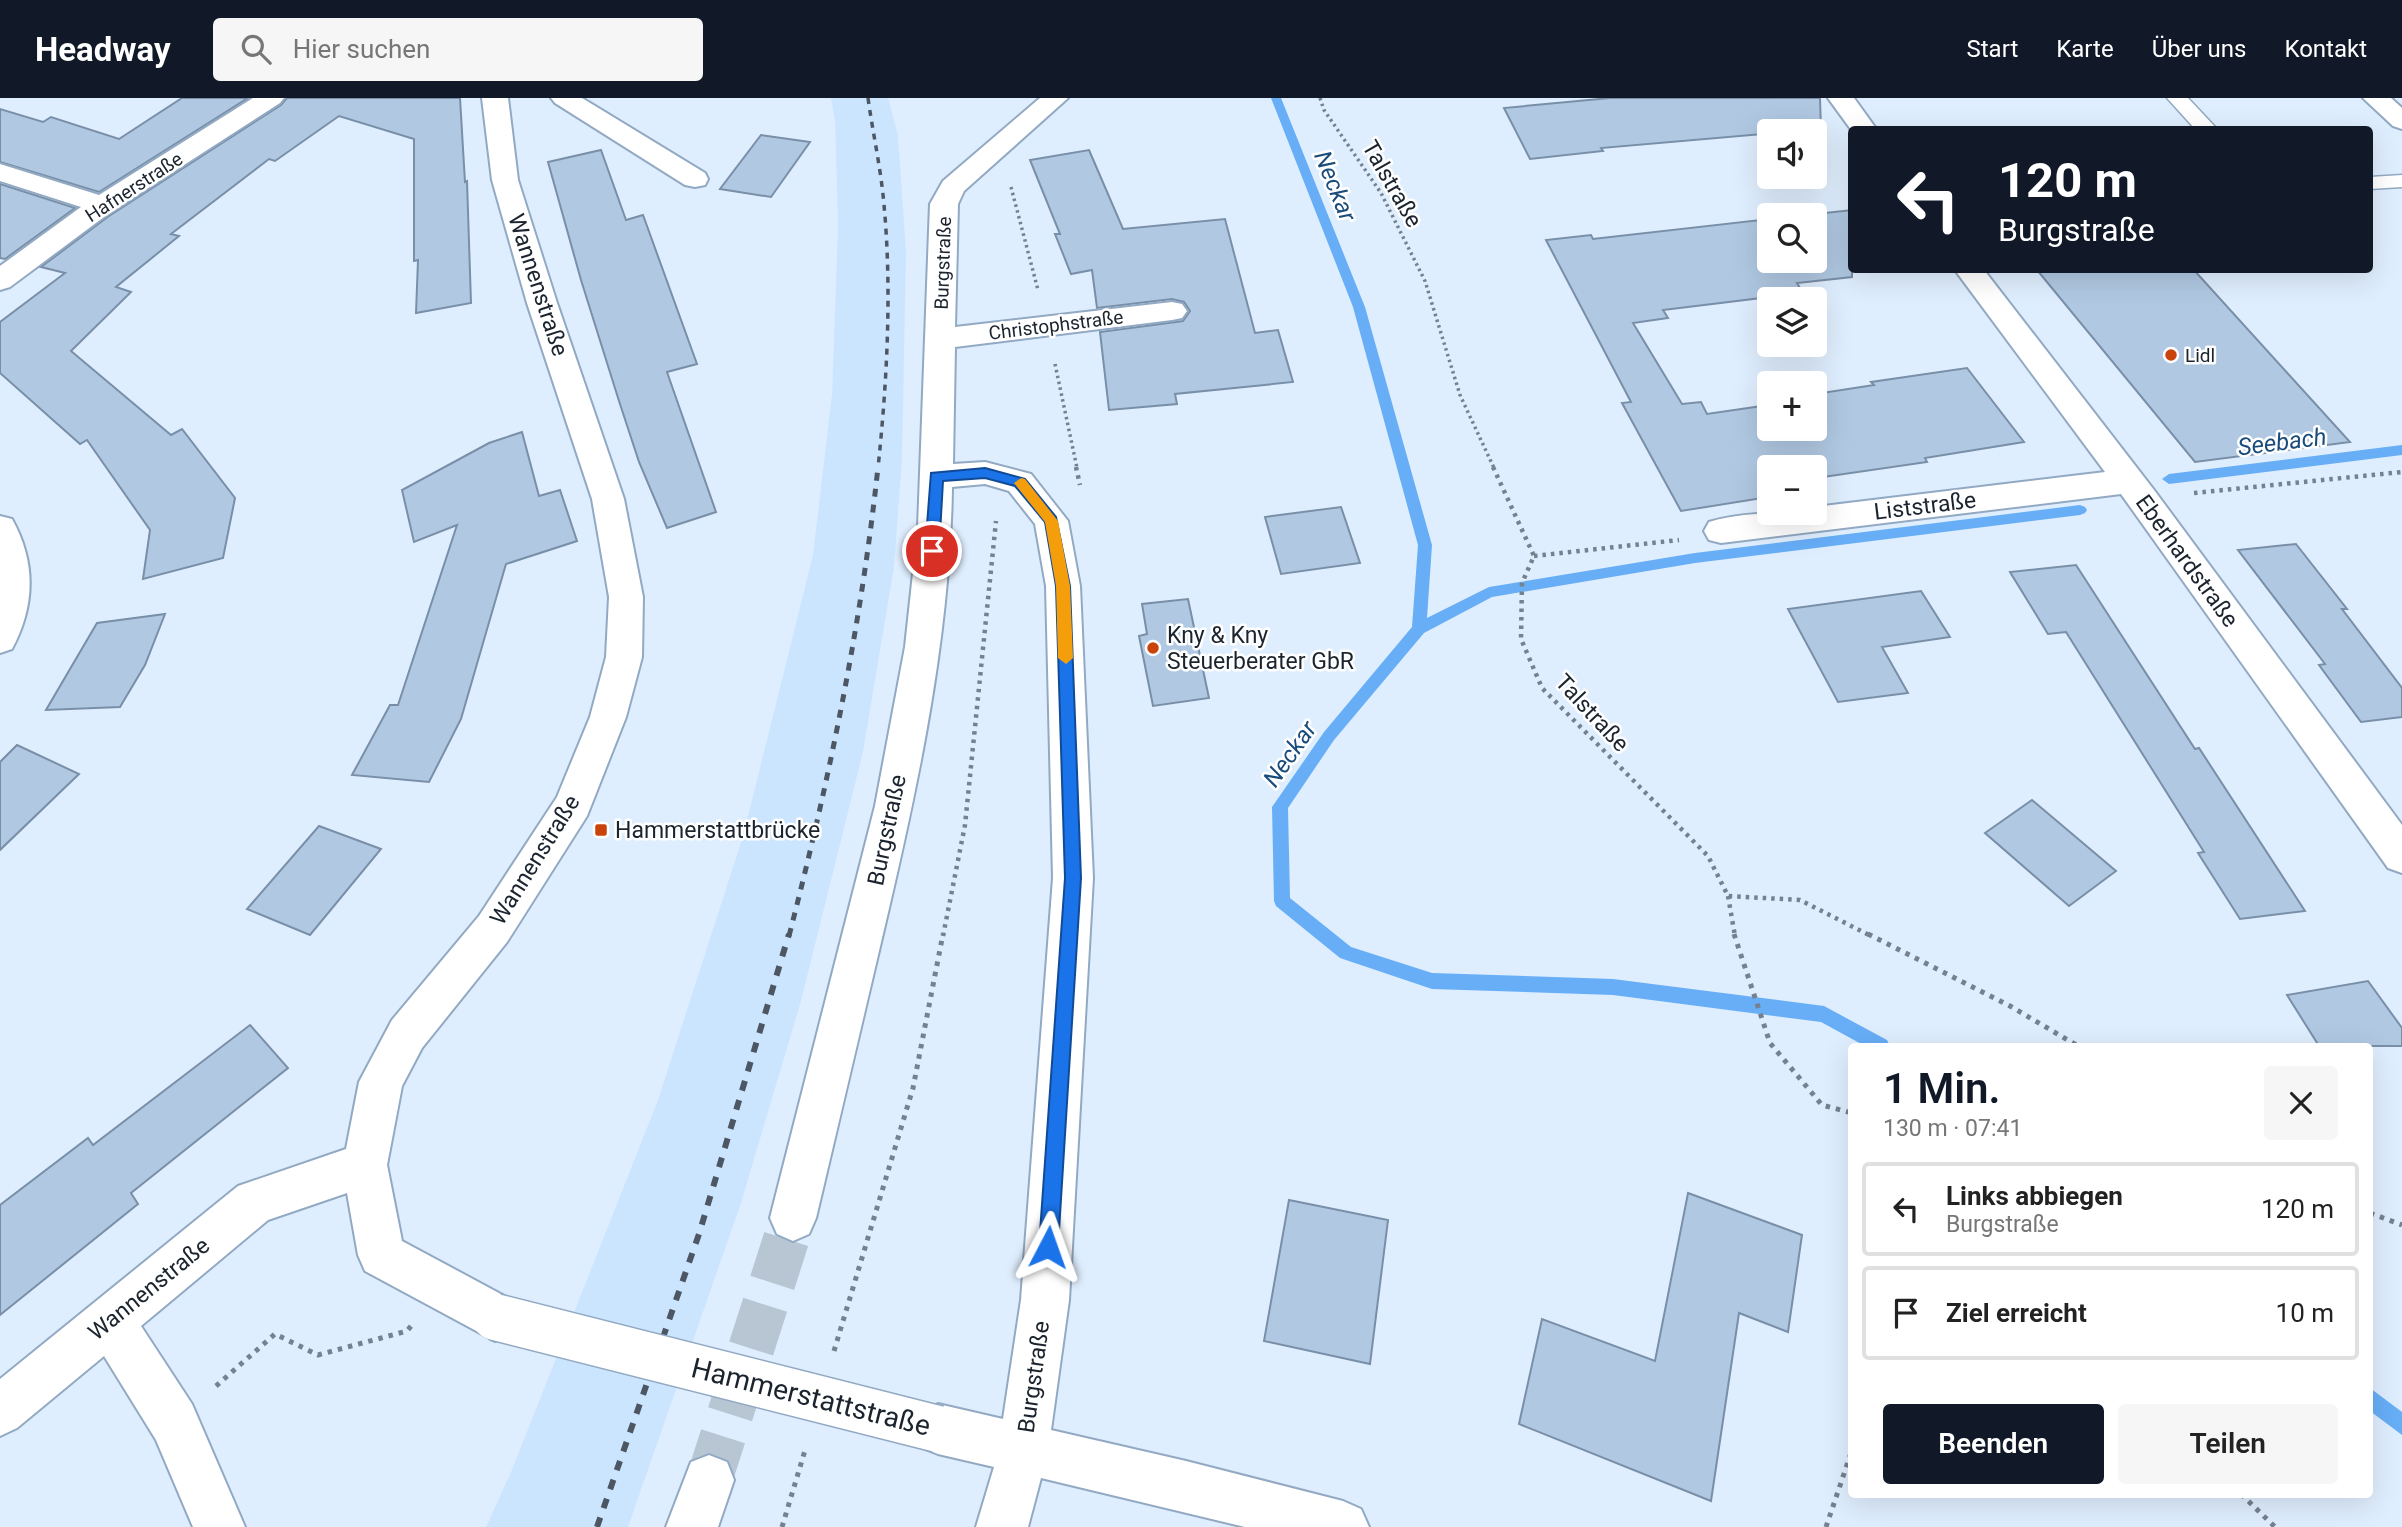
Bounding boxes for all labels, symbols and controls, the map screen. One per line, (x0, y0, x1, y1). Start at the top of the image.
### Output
search box (213, 18, 703, 81)
text: Headway (35, 30, 171, 69)
icon: search (237, 30, 275, 68)
text: Hier suchen (293, 34, 430, 64)
text: Start (1967, 35, 2018, 63)
text: Karte (2056, 35, 2114, 63)
text: Über uns (2152, 35, 2246, 63)
text: Kontakt (2284, 35, 2367, 63)
map controls (1757, 119, 1827, 525)
button: sound (1757, 119, 1827, 189)
street label: Talstraße (1356, 136, 1428, 232)
street label: Hafnerstraße (81, 147, 187, 227)
water label: Neckar (1308, 147, 1362, 226)
text: 120 m (1998, 152, 2137, 209)
icon: left (1883, 154, 1974, 245)
button: search (1757, 203, 1827, 273)
street label: Wannenstraße (502, 210, 574, 360)
text: Burgstraße (1998, 211, 2155, 249)
street label: Burgstraße (930, 216, 956, 310)
button: layers (1757, 287, 1827, 357)
street label: Christophstraße (987, 305, 1125, 345)
place label: Lidl (2185, 344, 2215, 367)
marker: Lidl (2163, 347, 2179, 363)
button: + (1757, 371, 1827, 441)
water label: Seebach (2236, 423, 2328, 461)
button: − (1757, 455, 1827, 525)
street label: Liststraße (1872, 486, 1978, 526)
street label: Eberhardstraße (2130, 490, 2244, 632)
pin (902, 521, 962, 581)
icon: arrive (913, 532, 951, 570)
place label: Kny & Kny Steuerberater GbR (1167, 622, 1354, 675)
marker: Kny & Kny Steuerberater GbR (1145, 640, 1161, 656)
street label: Talstraße (1549, 669, 1635, 757)
water label: Neckar (1257, 715, 1323, 792)
street label: Burgstraße (862, 772, 912, 888)
street label: Wannenstraße (484, 790, 586, 930)
place label: Hammerstattbrücke (615, 817, 820, 844)
marker: Hammerstattbrücke (593, 822, 609, 838)
text: 1 Min. (1883, 1064, 2001, 1113)
button: close (2264, 1066, 2338, 1140)
text: 130 m · 07:41 (1883, 1115, 2022, 1142)
text: Links abbiegen (1946, 1181, 2123, 1211)
icon: left (1887, 1190, 1925, 1228)
text: 120 m (2261, 1194, 2334, 1224)
position arrow (1011, 1210, 1085, 1284)
text: Burgstraße (1946, 1211, 2059, 1238)
street label: Wannenstraße (83, 1232, 215, 1346)
icon: arrive (1887, 1294, 1925, 1332)
text: Ziel erreicht (1946, 1298, 2087, 1328)
text: 10 m (2276, 1298, 2334, 1328)
street label: Burgstraße (1013, 1319, 1055, 1435)
street label: Hammerstattstraße (688, 1351, 934, 1443)
button: Beenden (1883, 1404, 2104, 1484)
button: Teilen (2118, 1404, 2338, 1484)

